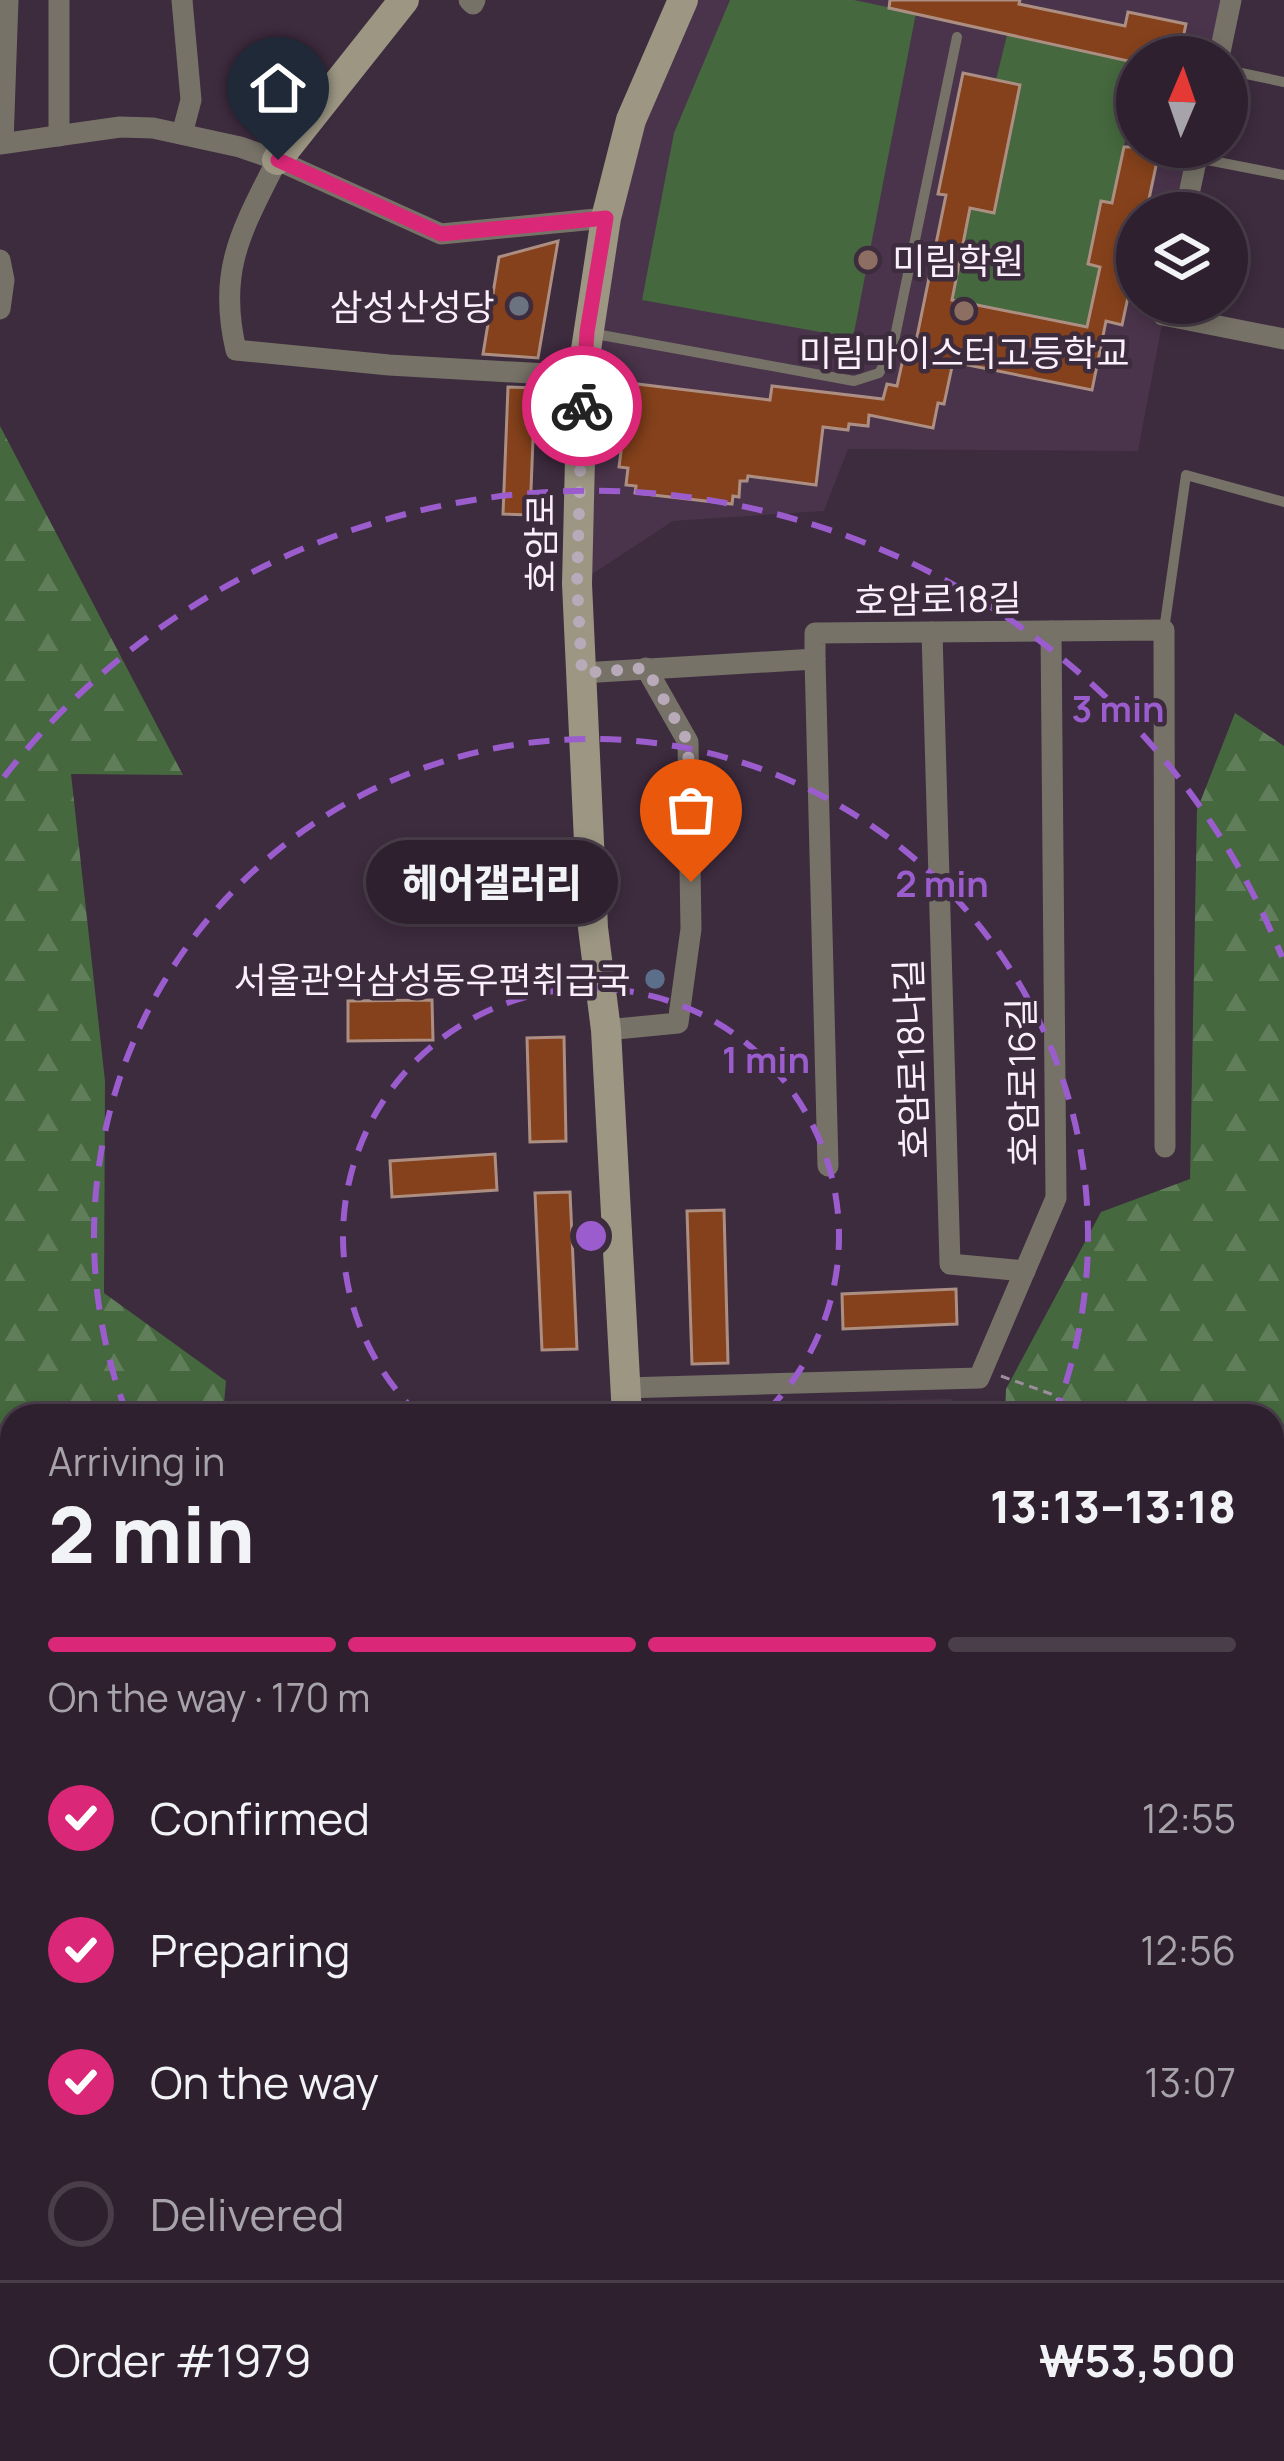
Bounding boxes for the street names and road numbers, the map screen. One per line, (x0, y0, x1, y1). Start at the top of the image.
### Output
street label: 호암로 (516, 493, 565, 593)
street label: 호암로18길 (854, 573, 1022, 625)
street label: 호암로18나길 (883, 958, 939, 1160)
street label: 호암로16길 (996, 997, 1048, 1167)

